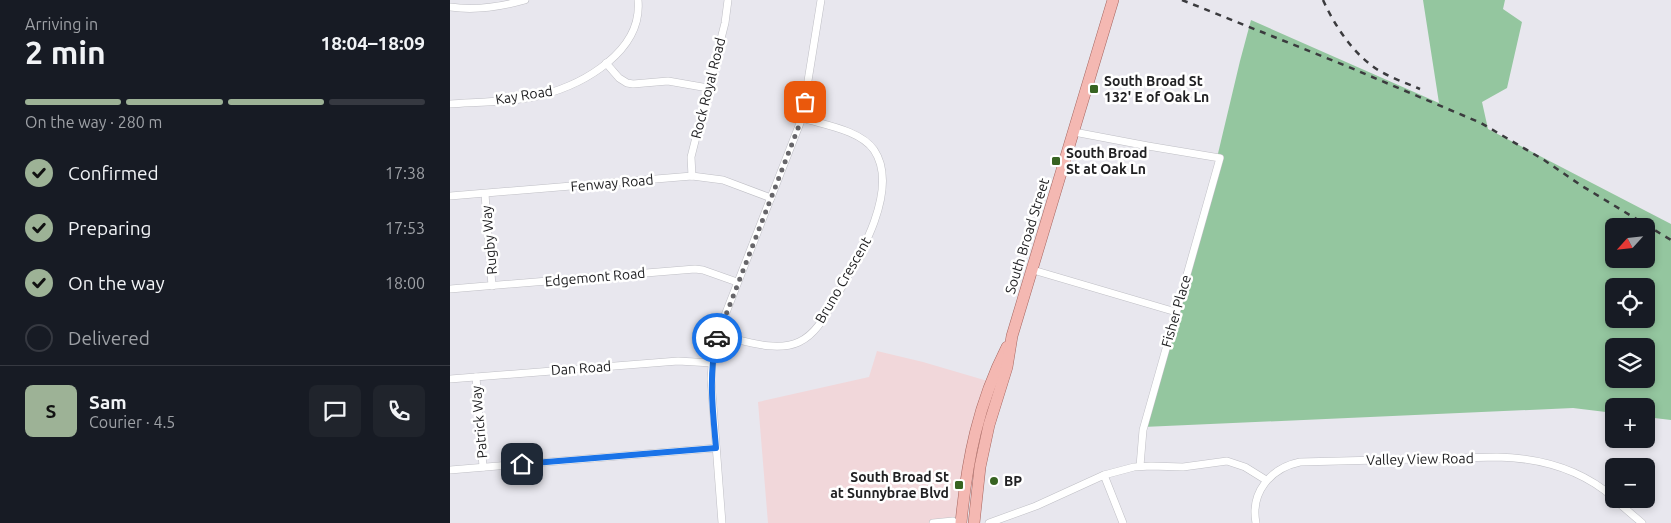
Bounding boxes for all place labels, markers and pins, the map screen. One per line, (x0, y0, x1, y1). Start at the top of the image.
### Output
place label: South Broad St 132' E of Oak Ln (1104, 73, 1209, 105)
pin (784, 81, 826, 123)
marker: South Broad St 132' E of Oak Ln (1088, 83, 1100, 95)
place label: South Broad St at Oak Ln (1066, 145, 1147, 177)
marker: South Broad St at Oak Ln (1050, 155, 1062, 167)
pin (501, 443, 543, 485)
place label: South Broad St at Sunnybrae Blvd (830, 469, 949, 501)
place label: BP (1004, 473, 1022, 489)
marker: BP (988, 475, 1000, 487)
marker: South Broad St at Sunnybrae Blvd (953, 479, 965, 491)

